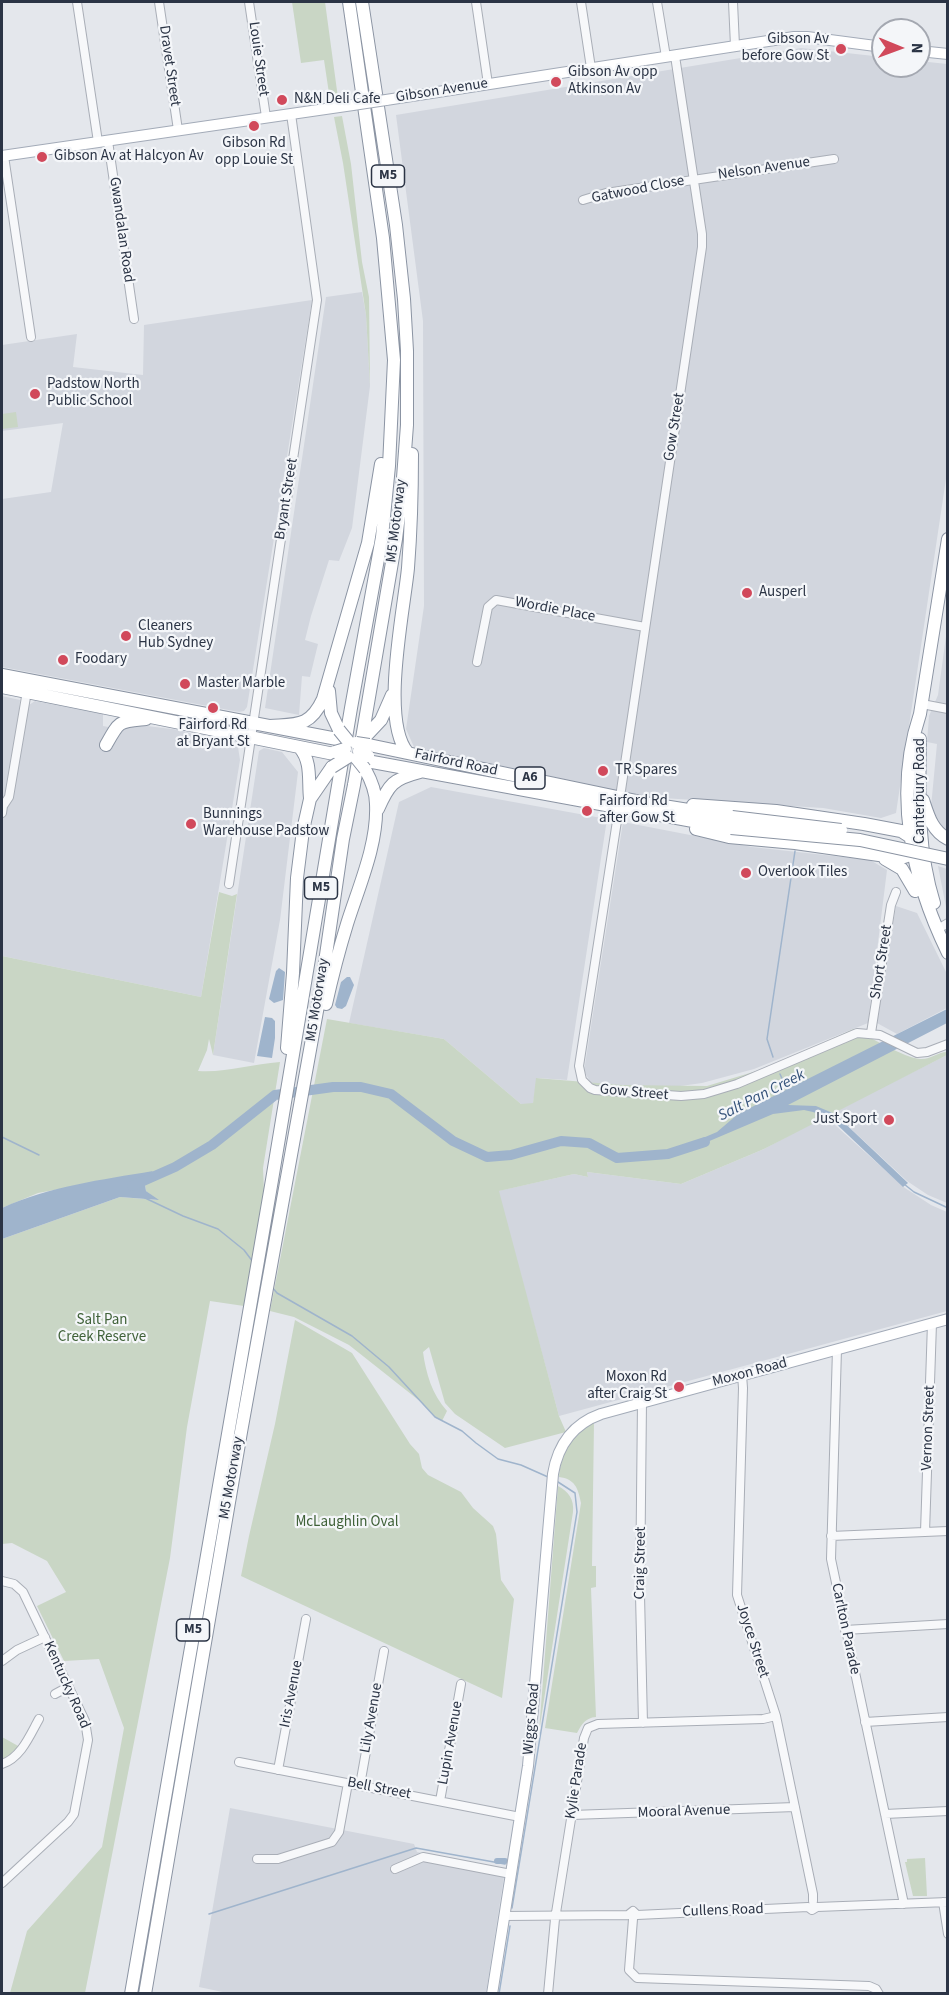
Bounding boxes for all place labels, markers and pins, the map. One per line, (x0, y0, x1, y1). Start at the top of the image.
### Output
place label: Gibson Av before Gow St (742, 31, 829, 66)
marker: Gibson Av before Gow St (834, 42, 848, 56)
place label: Gibson Av opp Atkinson Av (568, 64, 658, 99)
marker: Gibson Av opp Atkinson Av (549, 75, 563, 89)
place label: N&N Deli Cafe (294, 91, 381, 109)
marker: N&N Deli Cafe (275, 93, 289, 107)
marker: Gibson Rd opp Louie St (247, 119, 261, 133)
place label: Gibson Rd opp Louie St (215, 135, 293, 170)
place label: Gibson Av at Halcyon Av (54, 148, 204, 166)
marker: Gibson Av at Halcyon Av (35, 150, 49, 164)
place label: Padstow North Public School (47, 376, 140, 411)
marker: Padstow North Public School (28, 387, 42, 401)
place label: Ausperl (759, 584, 806, 602)
marker: Ausperl (740, 586, 754, 600)
place label: Cleaners Hub Sydney (138, 618, 213, 653)
marker: Cleaners Hub Sydney (119, 629, 133, 643)
place label: Foodary (75, 651, 127, 669)
marker: Foodary (56, 653, 70, 667)
place label: Master Marble (197, 675, 285, 693)
marker: Master Marble (178, 677, 192, 691)
marker: Fairford Rd at Bryant St (206, 701, 220, 715)
place label: Fairford Rd at Bryant St (176, 717, 250, 752)
place label: TR Spares (615, 762, 677, 780)
marker: TR Spares (596, 764, 610, 778)
place label: Fairford Rd after Gow St (599, 793, 675, 828)
marker: Fairford Rd after Gow St (580, 804, 594, 818)
place label: Bunnings Warehouse Padstow (203, 806, 329, 841)
marker: Bunnings Warehouse Padstow (184, 817, 198, 831)
place label: Overlook Tiles (758, 864, 847, 882)
marker: Overlook Tiles (739, 866, 753, 880)
place label: Just Sport (813, 1111, 877, 1129)
marker: Just Sport (882, 1113, 896, 1127)
place label: Moxon Rd after Craig St (587, 1369, 667, 1404)
marker: Moxon Rd after Craig St (672, 1380, 686, 1394)

